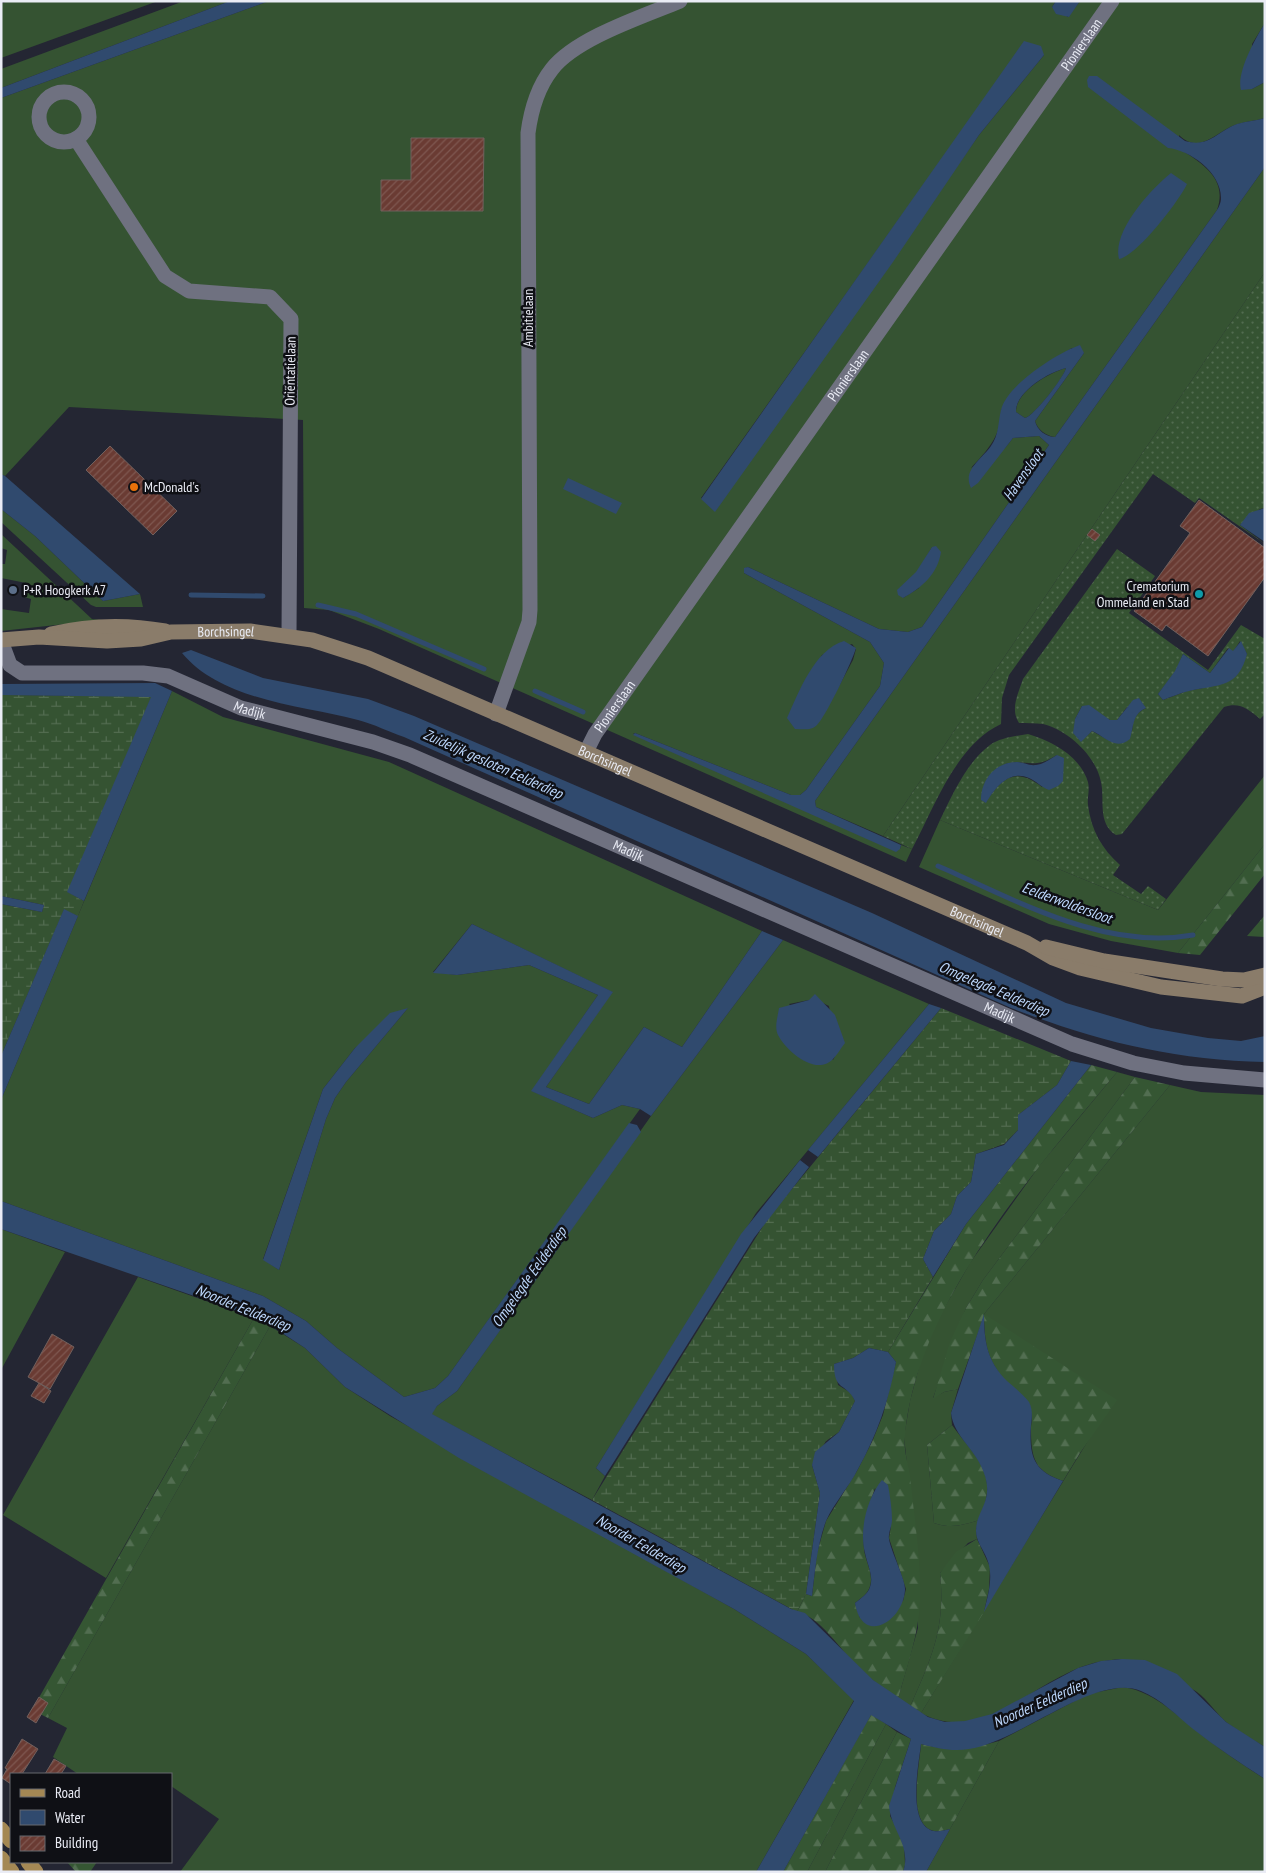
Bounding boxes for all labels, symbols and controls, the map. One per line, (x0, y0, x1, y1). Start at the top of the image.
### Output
street label: Pionierslaan (1057, 15, 1106, 74)
street label: Ambitielaan (519, 289, 537, 347)
street label: Oriëntatielaan (280, 336, 300, 406)
street label: Pionierslaan (823, 346, 873, 405)
water label: Havensloot (998, 444, 1048, 504)
place label: McDonald's (144, 478, 199, 496)
marker: McDonald's (128, 481, 140, 493)
place label: Crematorium Ommeland en Stad (1097, 577, 1189, 611)
place label: P+R Hoogkerk A7 (23, 581, 106, 599)
marker: P+R Hoogkerk A7 (7, 584, 19, 596)
marker: Crematorium Ommeland en Stad (1193, 588, 1205, 600)
street label: Borchsingel (197, 622, 256, 641)
street label: Pionierslaan (590, 677, 639, 736)
street label: Madijk (231, 697, 268, 723)
water label: Zuidelijk gesloten Eelderdiep (421, 724, 567, 803)
street label: Borchsingel (576, 741, 635, 780)
street label: Madijk (610, 836, 647, 865)
water label: Eelderwoldersloot (1020, 878, 1116, 928)
street label: Borchsingel (947, 902, 1007, 941)
water label: Omgelegde Eelderdiep (936, 957, 1054, 1021)
street label: Madijk (981, 998, 1019, 1027)
water label: Omgelegde Eelderdiep (487, 1222, 571, 1330)
water label: Noorder Eelderdiep (193, 1280, 295, 1336)
water label: Noorder Eelderdiep (593, 1510, 691, 1578)
water label: Noorder Eelderdiep (990, 1673, 1091, 1732)
legend (10, 1773, 172, 1863)
text: Road (55, 1783, 81, 1802)
text: Water (55, 1808, 86, 1827)
text: Building (55, 1833, 98, 1852)

